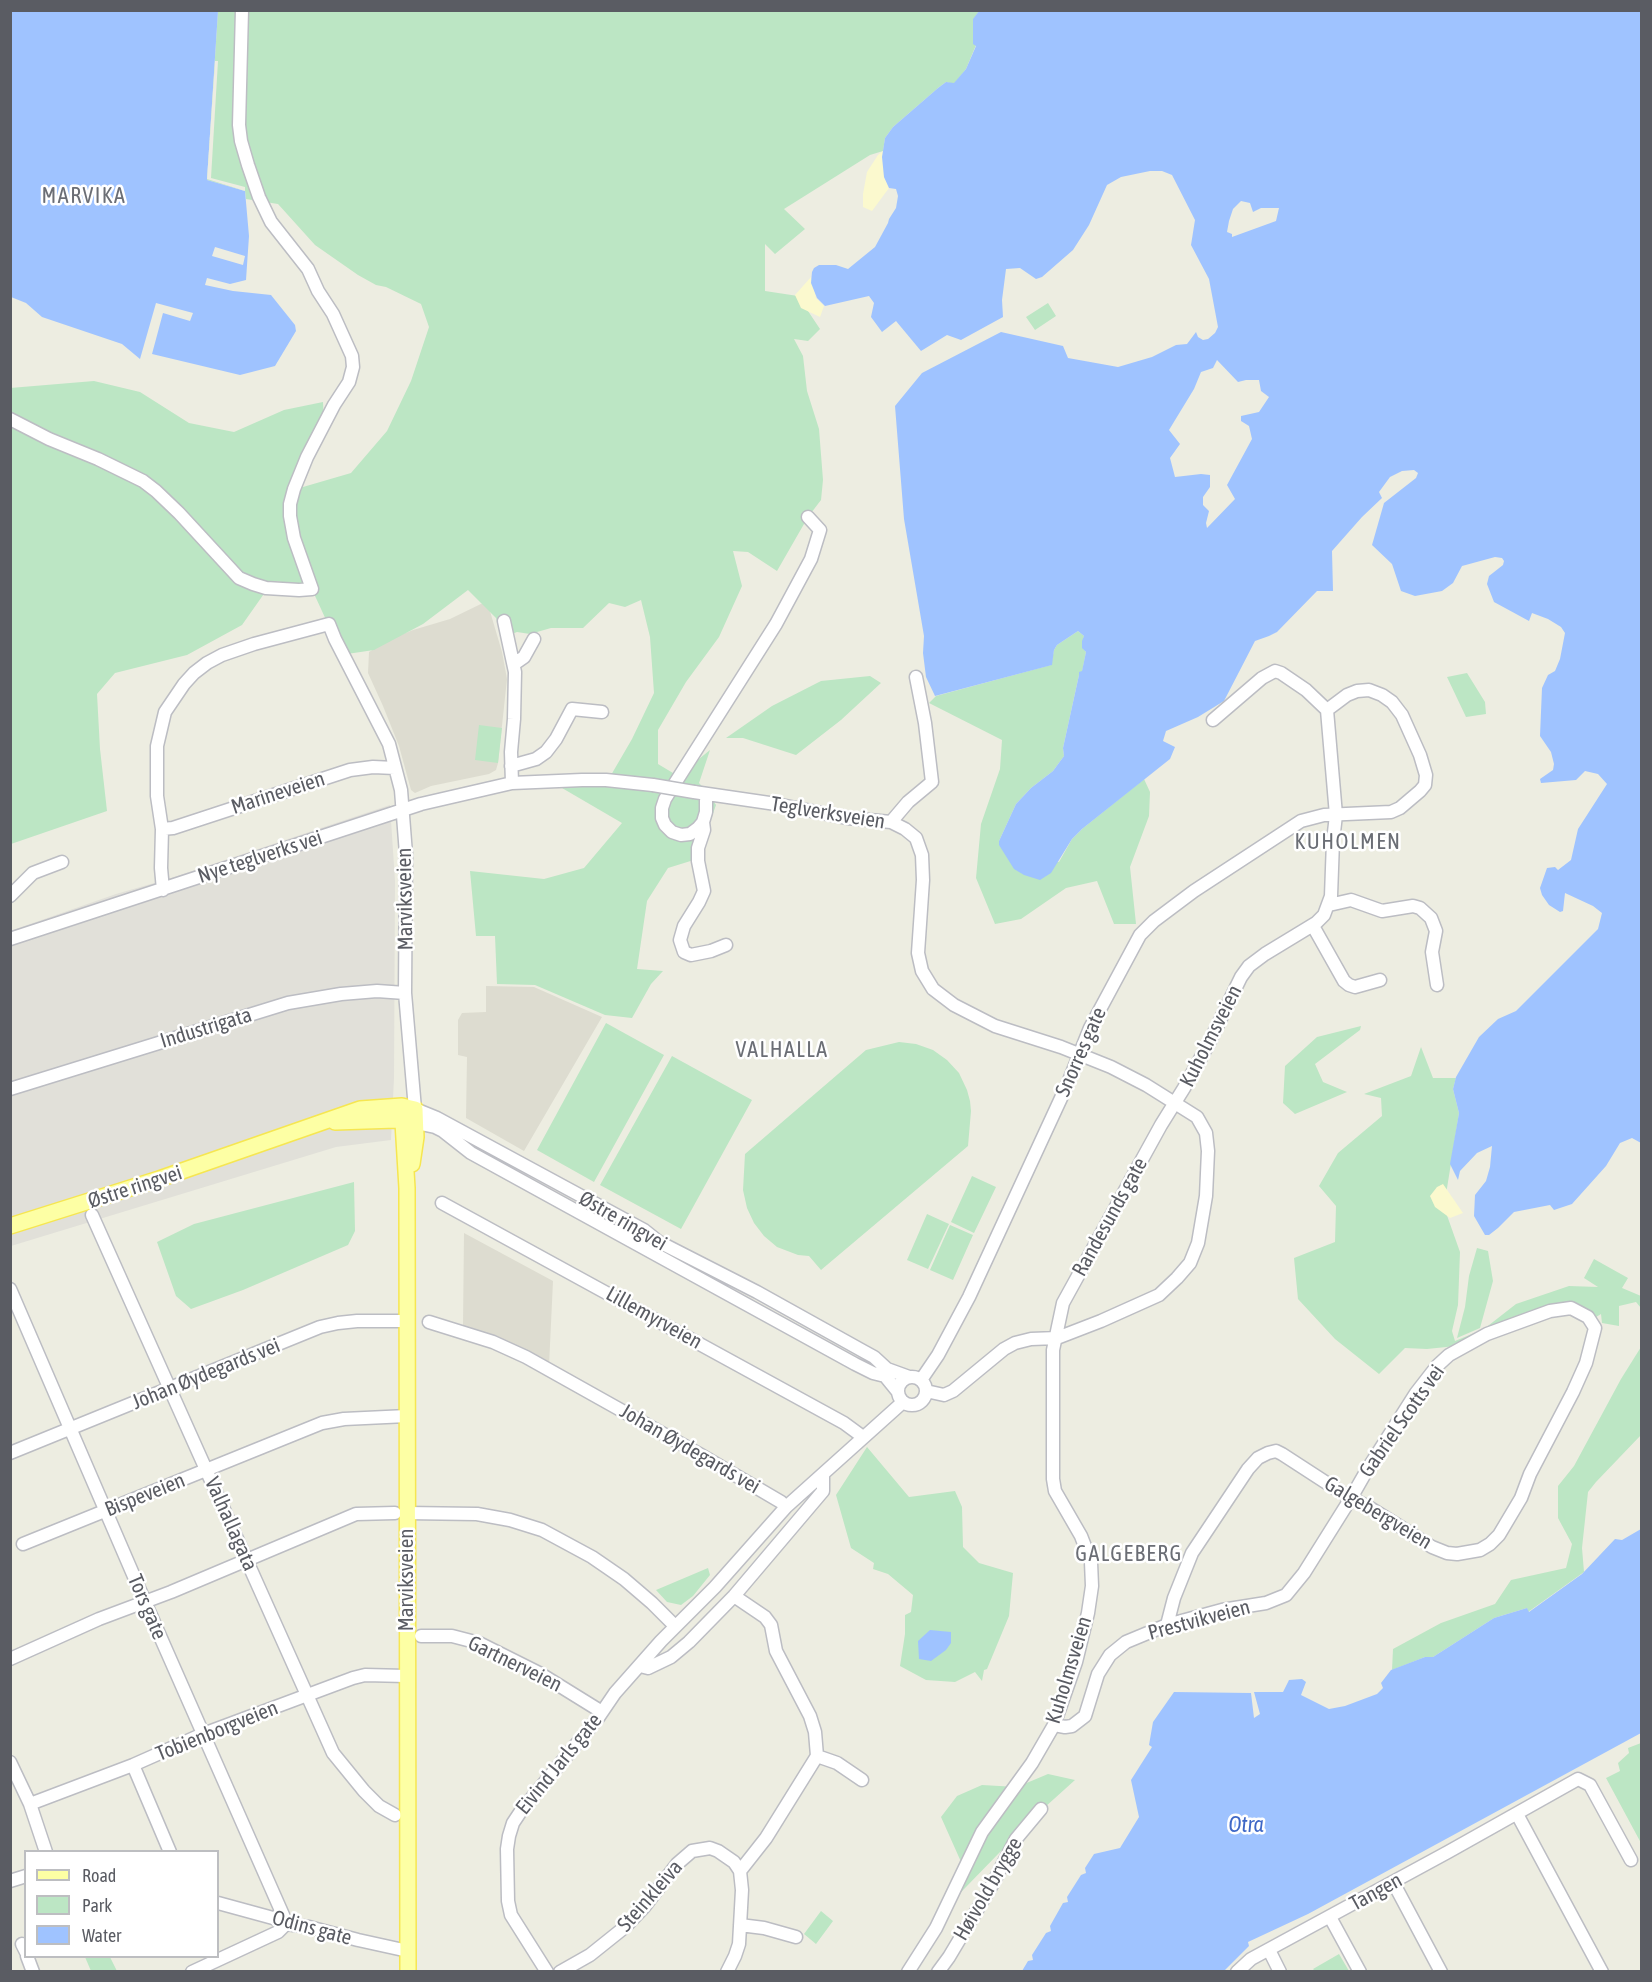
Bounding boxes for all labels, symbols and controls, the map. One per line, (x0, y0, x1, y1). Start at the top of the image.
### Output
district label: MARVIKA (42, 183, 126, 209)
street label: Marineveien (228, 766, 328, 820)
street label: Teglverksveien (769, 792, 887, 834)
street label: Nye teglverks vei (195, 825, 325, 889)
district label: KUHOLMEN (1295, 829, 1401, 855)
street label: Marviksveien (392, 847, 418, 951)
street label: Kuholmsveien (1175, 981, 1247, 1091)
street label: Industrigata (157, 1002, 255, 1054)
street label: Snorres gate (1050, 1004, 1112, 1100)
district label: VALHALLA (735, 1037, 829, 1063)
street label: Randesunds gate (1067, 1153, 1153, 1281)
street label: Østre ringvei (85, 1160, 185, 1214)
street label: Østre ringvei (575, 1186, 671, 1256)
street label: Lillemyrveien (602, 1281, 706, 1355)
street label: Johan Øydegards vei (128, 1333, 284, 1415)
street label: Gabriel Scotts vei (1354, 1360, 1450, 1482)
street label: Johan Øydegards vei (616, 1399, 764, 1499)
street label: Bispeveien (101, 1468, 189, 1522)
street label: Galgebergveien (1320, 1471, 1436, 1555)
street label: Valhallagata (199, 1473, 263, 1575)
street label: Marviksveien (393, 1529, 419, 1631)
district label: GALGEBERG (1075, 1541, 1183, 1567)
street label: Tors gate (122, 1571, 172, 1643)
street label: Prestvikveien (1145, 1594, 1253, 1646)
street label: Kuholmsveien (1041, 1613, 1097, 1727)
street label: Gartnerveien (464, 1630, 566, 1698)
street label: Tobienborgveien (152, 1695, 282, 1767)
street label: Eivind Jarls gate (511, 1708, 607, 1820)
water label: Otra (1228, 1812, 1264, 1838)
street label: Høivold brygge (948, 1833, 1028, 1945)
legend (24, 1850, 219, 1958)
street label: Steinkleiva (612, 1855, 688, 1937)
text: Road (82, 1865, 116, 1886)
street label: Tangen (1345, 1867, 1407, 1917)
text: Park (82, 1895, 112, 1916)
street label: Odins gate (269, 1905, 355, 1951)
text: Water (82, 1925, 121, 1946)

